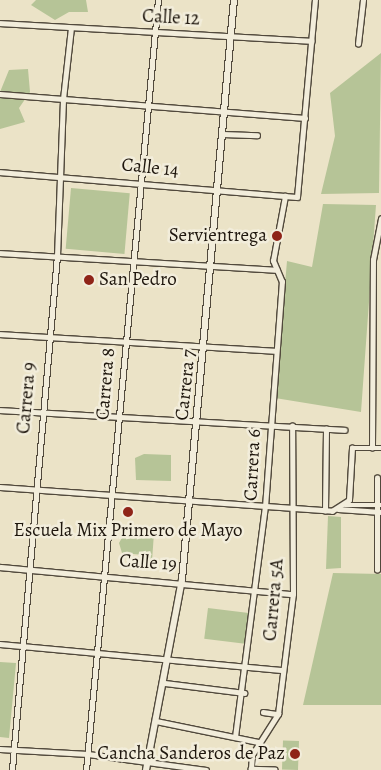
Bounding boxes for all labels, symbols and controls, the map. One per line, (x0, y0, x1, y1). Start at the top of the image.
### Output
street label: Calle 12 (142, 5, 200, 31)
street label: Calle 14 (120, 154, 180, 182)
place label: Servientrega (169, 225, 267, 247)
marker: Servientrega (271, 230, 283, 242)
place label: San Pedro (99, 269, 177, 291)
marker: San Pedro (83, 274, 95, 286)
street label: Carrera 8 (91, 347, 121, 421)
street label: Carrera 7 (171, 348, 201, 422)
street label: Carrera 9 (13, 361, 41, 435)
street label: Carrera 6 (240, 428, 266, 502)
marker: Escuela Mix Primero de Mayo (122, 506, 134, 518)
place label: Escuela Mix Primero de Mayo (13, 520, 243, 542)
street label: Calle 19 (119, 550, 177, 576)
street label: Carrera 5A (259, 558, 289, 642)
place label: Cancha Sanderos de Paz (97, 743, 285, 765)
marker: Cancha Sanderos de Paz (289, 748, 301, 760)

